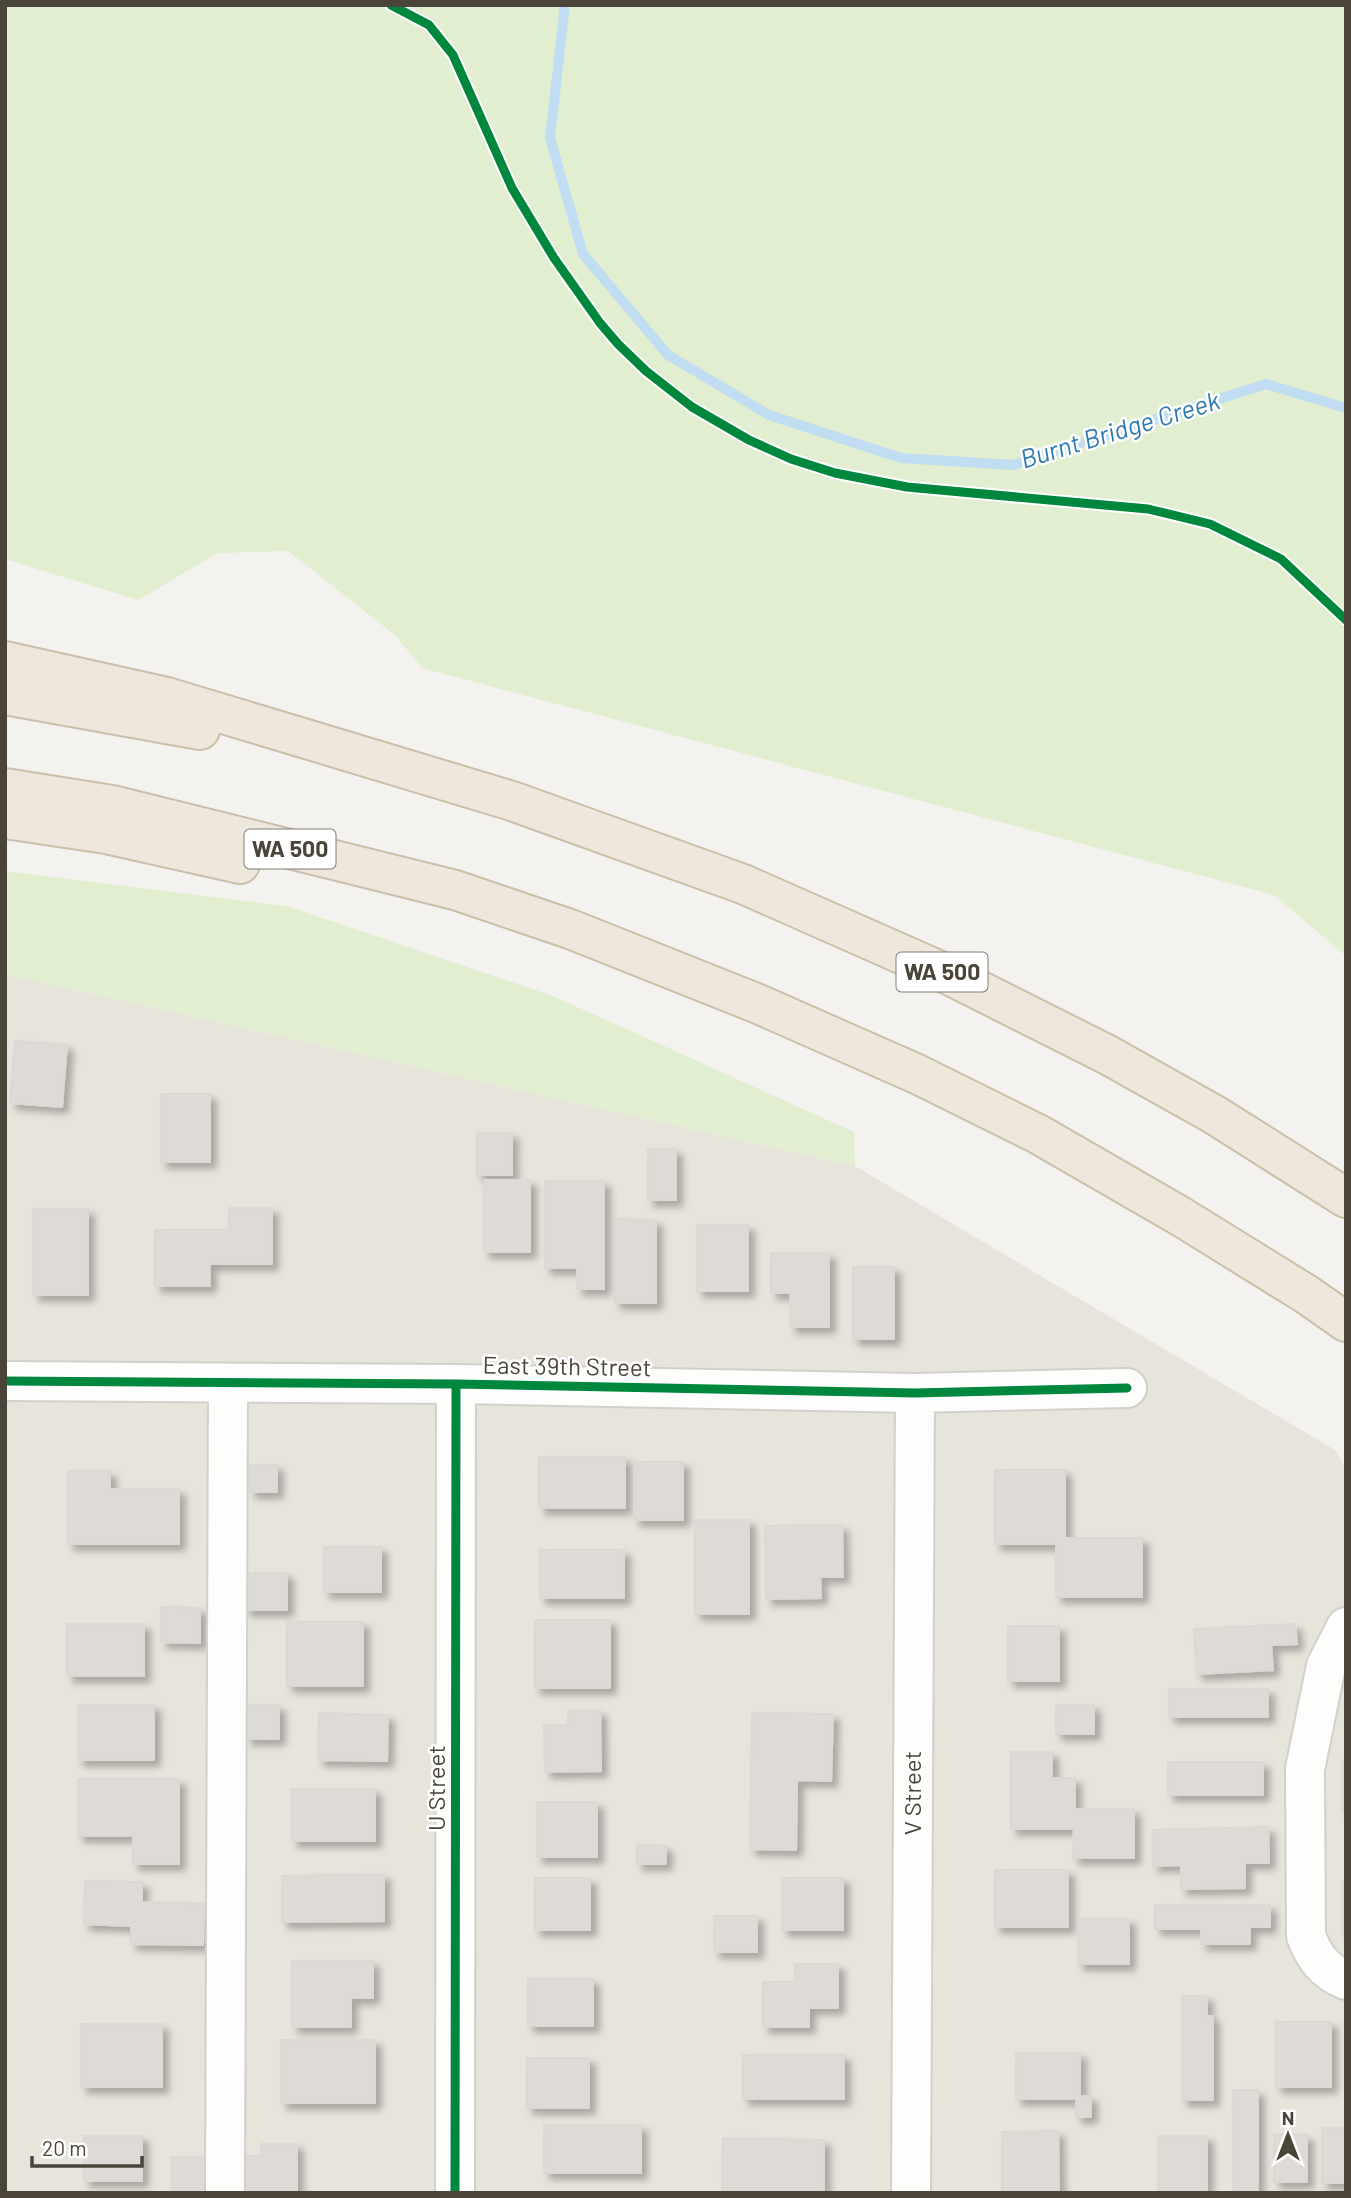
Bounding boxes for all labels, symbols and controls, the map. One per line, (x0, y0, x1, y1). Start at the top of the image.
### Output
water label: Burnt Bridge Creek (1016, 383, 1223, 474)
road number: WA 500 (244, 830, 336, 869)
road number: WA 500 (897, 953, 988, 992)
street label: East 39th Street (482, 1350, 652, 1381)
street label: U Street (421, 1745, 450, 1831)
street label: V Street (897, 1751, 926, 1835)
north arrow (1253, 2100, 1323, 2170)
text: N (1282, 2106, 1294, 2129)
scale bar (32, 2124, 142, 2168)
text: 20 m (42, 2135, 87, 2160)

